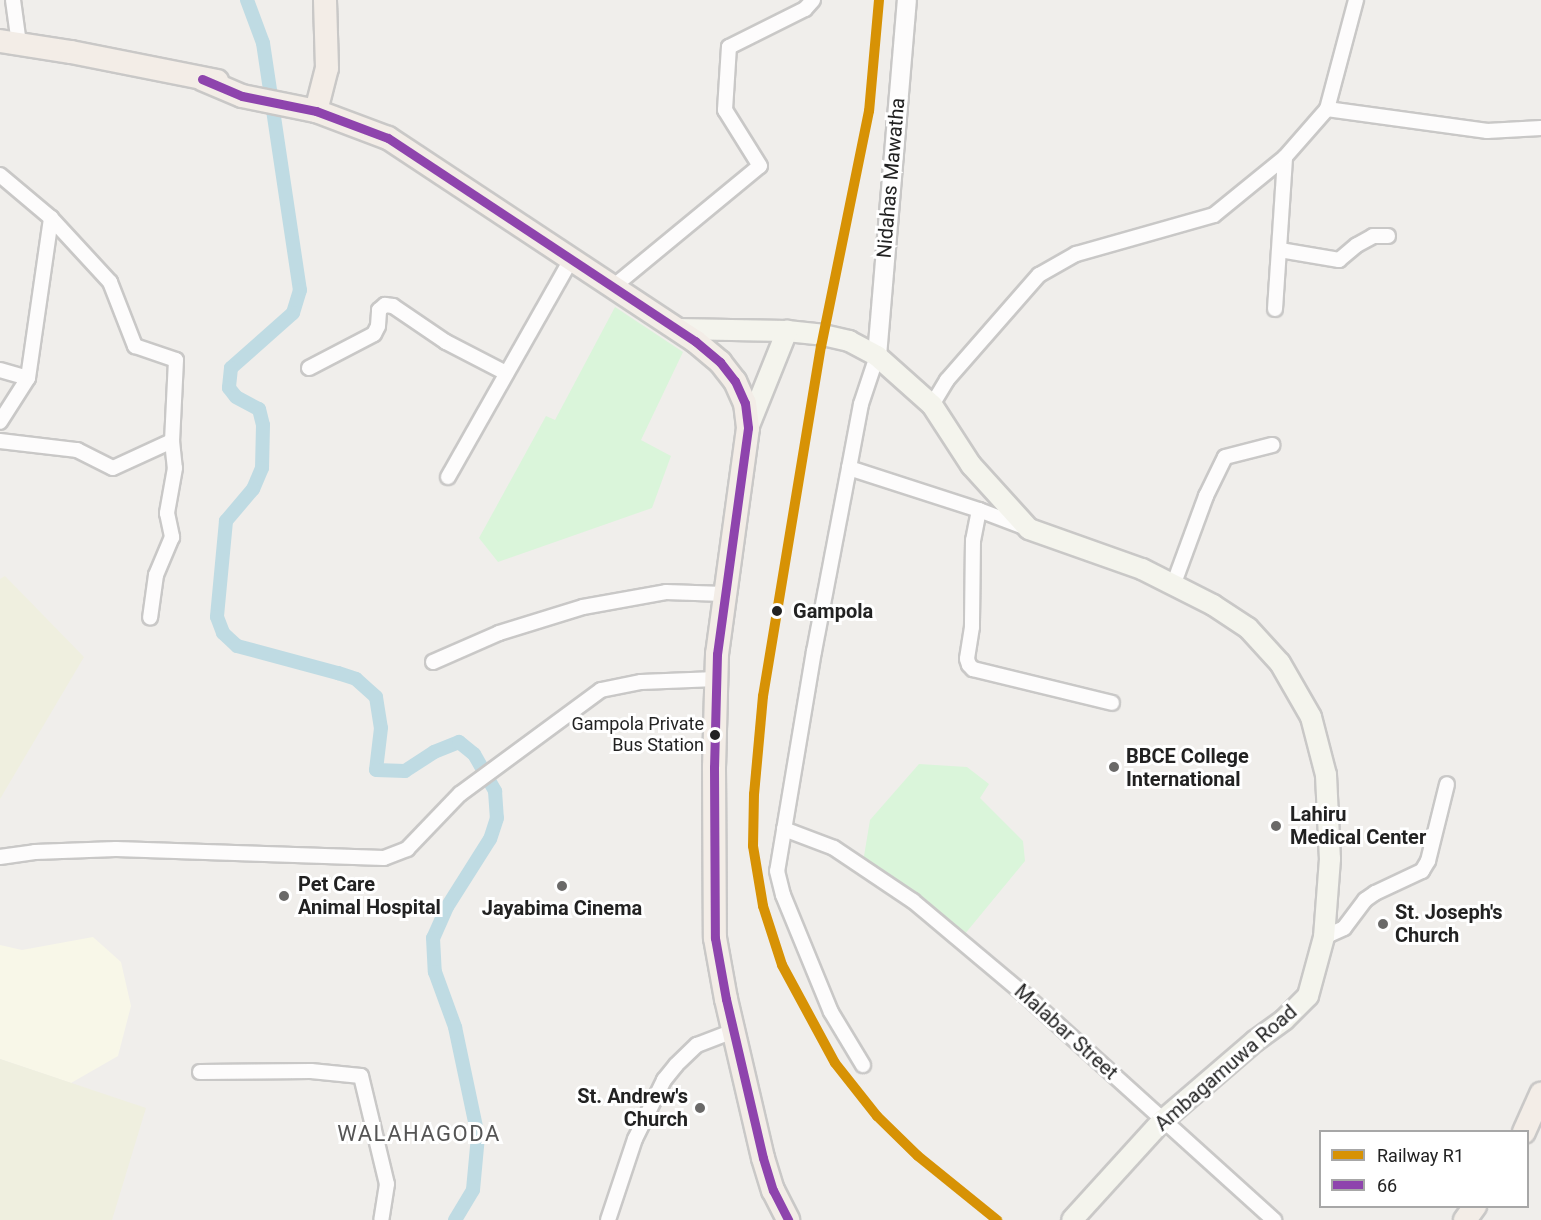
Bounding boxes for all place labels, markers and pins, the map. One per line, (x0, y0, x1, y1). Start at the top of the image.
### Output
place label: Gampola (793, 599, 873, 623)
marker: Gampola (766, 600, 788, 622)
place label: Gampola Private Bus Station (572, 714, 704, 756)
marker: Gampola Private Bus Station (709, 729, 721, 741)
place label: BBCE College International (1126, 744, 1249, 791)
marker: BBCE College International (1107, 760, 1121, 774)
place label: Lahiru Medical Center (1290, 802, 1426, 849)
marker: Lahiru Medical Center (1267, 817, 1285, 835)
place label: Pet Care Animal Hospital (298, 873, 441, 920)
marker: Jayabima Cinema (555, 879, 569, 893)
marker: Pet Care Animal Hospital (275, 887, 293, 905)
place label: Jayabima Cinema (482, 896, 642, 920)
place label: St. Joseph's Church (1395, 900, 1503, 947)
marker: St. Joseph's Church (1376, 917, 1390, 931)
place label: St. Andrew's Church (577, 1084, 688, 1131)
marker: St. Andrew's Church (693, 1101, 707, 1115)

